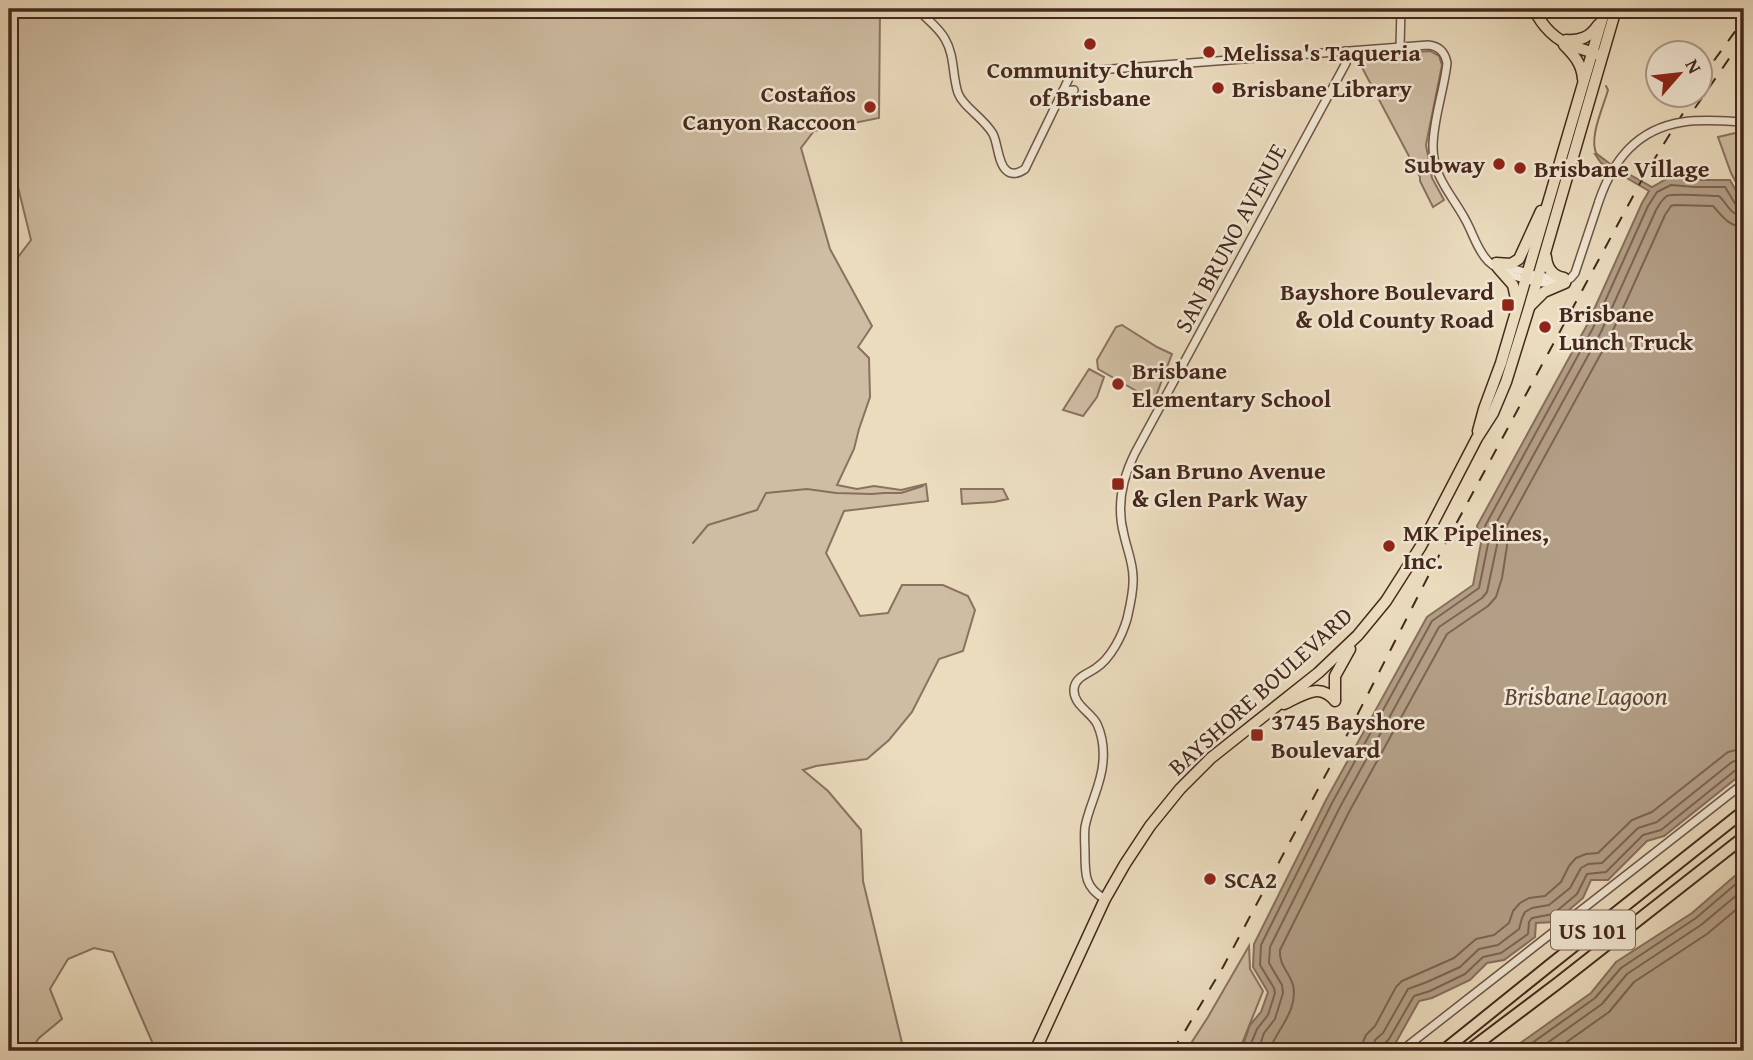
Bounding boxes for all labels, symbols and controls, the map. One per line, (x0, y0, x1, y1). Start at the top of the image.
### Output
place label: Melissa's Taqueria (1223, 35, 1422, 70)
marker: Community Church of Brisbane (1082, 36, 1098, 52)
north arrow (1644, 38, 1714, 108)
marker: Melissa's Taqueria (1201, 44, 1217, 60)
place label: Community Church of Brisbane (987, 52, 1193, 115)
text: N (1679, 54, 1709, 78)
place label: Brisbane Library (1232, 71, 1412, 106)
place label: Costaños Canyon Raccoon (683, 76, 856, 139)
marker: Brisbane Library (1210, 80, 1226, 96)
marker: Costaños Canyon Raccoon (862, 99, 878, 115)
street label: SAN BRUNO AVENUE (1165, 137, 1295, 339)
place label: Subway (1404, 147, 1486, 182)
place label: Brisbane Village (1534, 151, 1710, 186)
marker: Subway (1491, 156, 1507, 172)
marker: Brisbane Village (1512, 160, 1528, 176)
place label: Bayshore Boulevard & Old County Road (1280, 274, 1494, 337)
place label: Brisbane Lunch Truck (1559, 296, 1693, 359)
marker: Bayshore Boulevard & Old County Road (1500, 297, 1516, 313)
marker: Brisbane Lunch Truck (1537, 319, 1553, 335)
place label: Brisbane Elementary School (1132, 353, 1332, 416)
marker: Brisbane Elementary School (1110, 376, 1126, 392)
place label: San Bruno Avenue & Glen Park Way (1132, 453, 1326, 516)
marker: San Bruno Avenue & Glen Park Way (1110, 476, 1126, 492)
place label: MK Pipelines, Inc. (1403, 515, 1549, 578)
marker: MK Pipelines, Inc. (1381, 538, 1397, 554)
street label: BAYSHORE BOULEVARD (1160, 599, 1360, 783)
water label: Brisbane Lagoon (1503, 676, 1668, 715)
place label: 3745 Bayshore Boulevard (1271, 704, 1425, 767)
marker: 3745 Bayshore Boulevard (1249, 727, 1265, 743)
place label: SCA2 (1224, 862, 1277, 897)
marker: SCA2 (1202, 871, 1218, 887)
road number: US 101 (1551, 911, 1635, 950)

